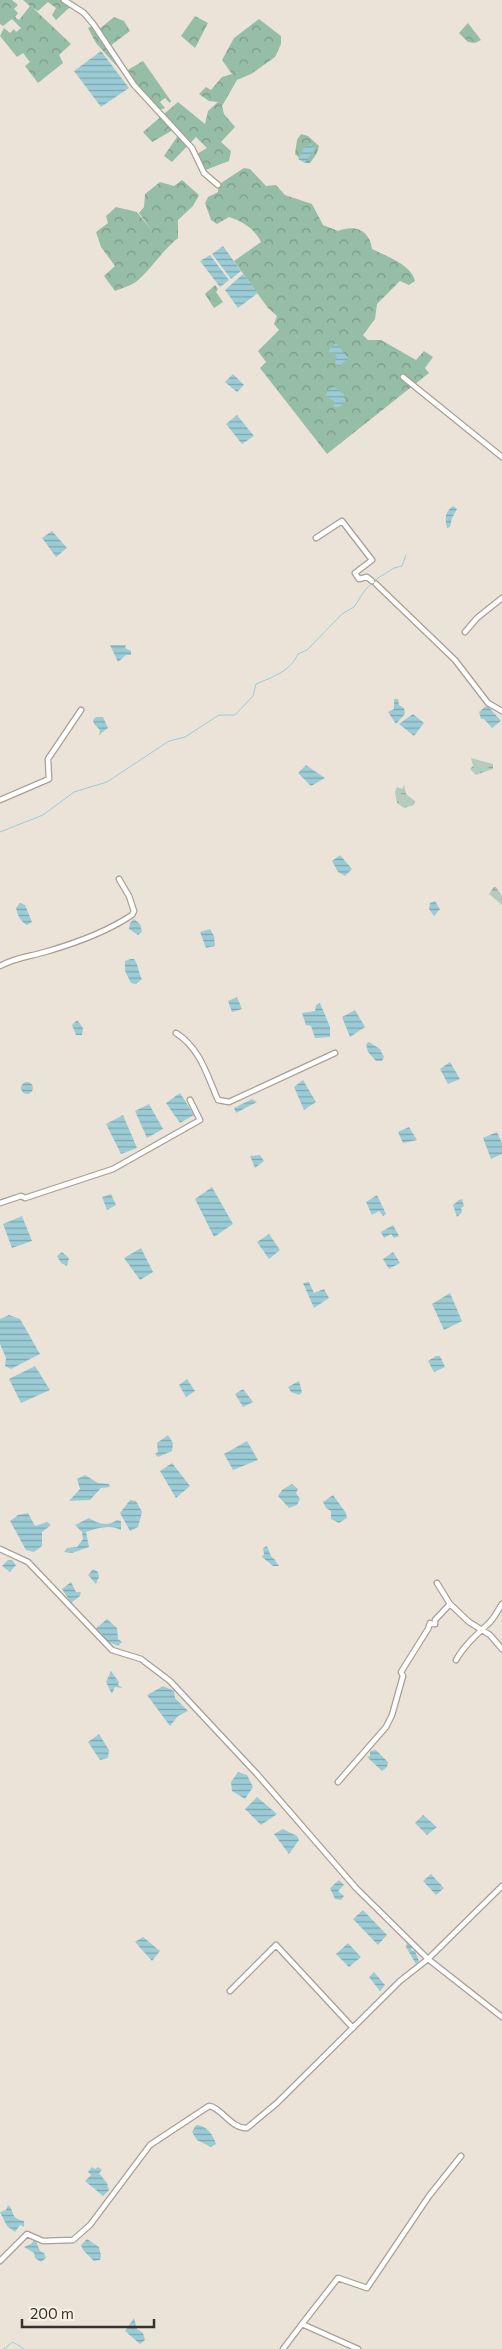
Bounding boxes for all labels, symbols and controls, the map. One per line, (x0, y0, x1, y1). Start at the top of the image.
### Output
scale bar (22, 2296, 155, 2328)
text: 200 m (30, 2304, 74, 2322)

